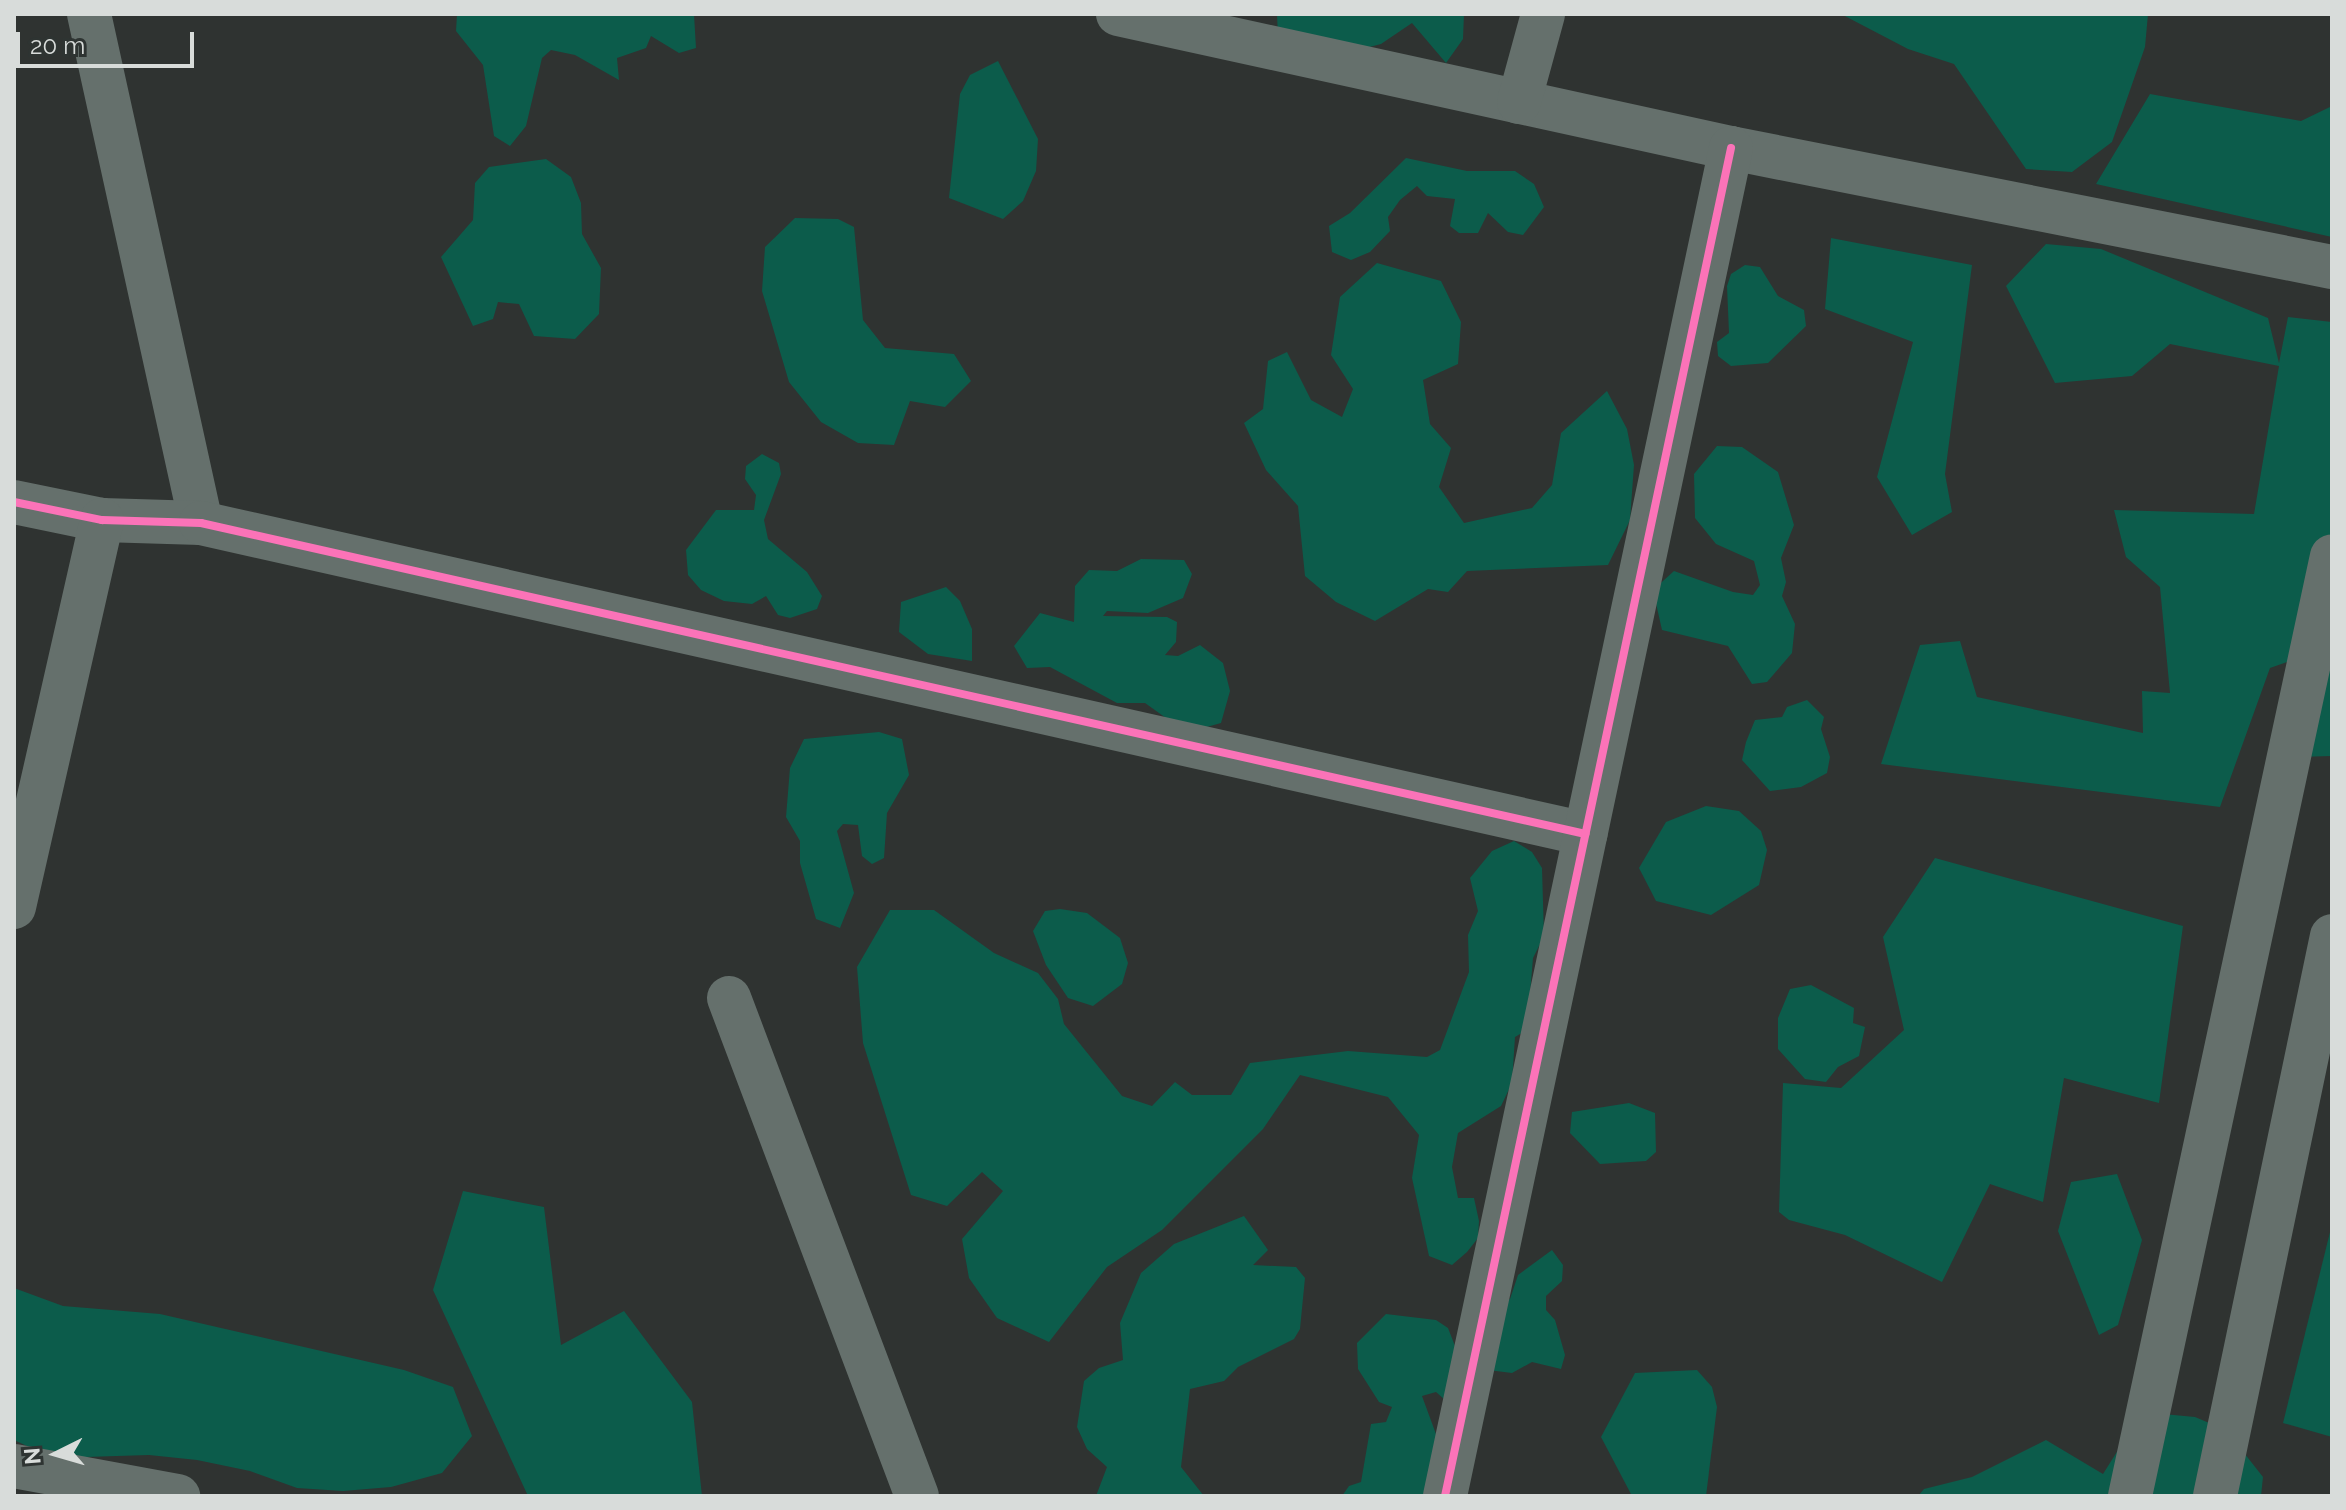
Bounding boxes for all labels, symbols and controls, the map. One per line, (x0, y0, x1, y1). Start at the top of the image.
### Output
scale bar (20, 16, 198, 66)
text: 20 m (30, 31, 85, 60)
north arrow (16, 1414, 96, 1494)
text: N (18, 1447, 46, 1466)

